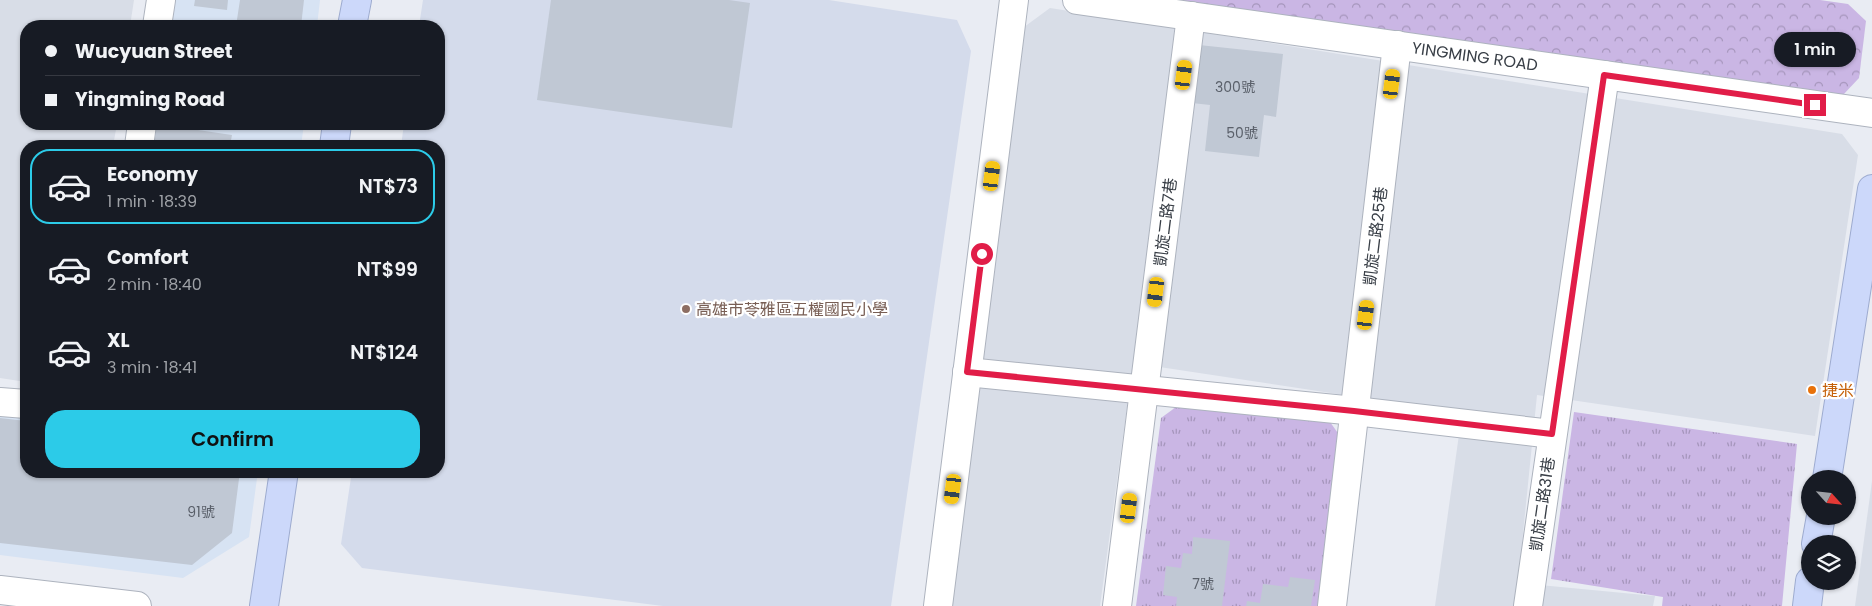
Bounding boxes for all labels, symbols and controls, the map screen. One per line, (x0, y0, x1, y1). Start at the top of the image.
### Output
callout: 1 min (1774, 32, 1856, 68)
street label: YINGMING ROAD (1410, 36, 1539, 77)
text: Wucyuan Street (75, 38, 233, 65)
text: 1 min (1794, 38, 1836, 61)
car (1174, 59, 1193, 91)
car (1382, 68, 1401, 100)
house number: 300號 (1215, 77, 1255, 97)
text: Yingming Road (75, 86, 225, 113)
route end (1804, 94, 1826, 116)
house number: 50號 (1226, 123, 1258, 143)
car (982, 160, 1001, 192)
text: Economy (107, 161, 198, 188)
icon: car (47, 164, 92, 209)
text: NT$73 (359, 173, 418, 200)
street label: 凱旋二路7巷 (1149, 177, 1182, 268)
street label: 凱旋二路25巷 (1358, 185, 1393, 287)
text: 1 min · 18:39 (107, 190, 197, 213)
route start (971, 243, 993, 265)
text: Comfort (107, 244, 189, 271)
icon: car (47, 247, 92, 292)
text: NT$99 (357, 256, 418, 283)
text: 2 min · 18:40 (107, 273, 202, 296)
car (1146, 276, 1165, 308)
place label: 高雄市苓雅區五權國民小學 (696, 298, 888, 321)
car (1356, 299, 1375, 331)
marker: 高雄市苓雅區五權國民小學 (680, 303, 692, 315)
text: XL (107, 327, 130, 354)
icon: car (47, 330, 92, 375)
text: NT$124 (350, 339, 418, 366)
text: 3 min · 18:41 (107, 356, 197, 379)
place label: 捷米 (1822, 379, 1854, 402)
marker: 捷米 (1806, 384, 1818, 396)
button: Confirm (45, 410, 420, 468)
street label: 凱旋二路31巷 (1525, 456, 1560, 552)
north arrow (1801, 470, 1856, 525)
map controls (1801, 470, 1856, 590)
car (943, 473, 962, 505)
car (1119, 492, 1138, 524)
house number: 91號 (187, 502, 215, 522)
button: layers (1801, 535, 1856, 590)
house number: 7號 (1192, 574, 1214, 594)

